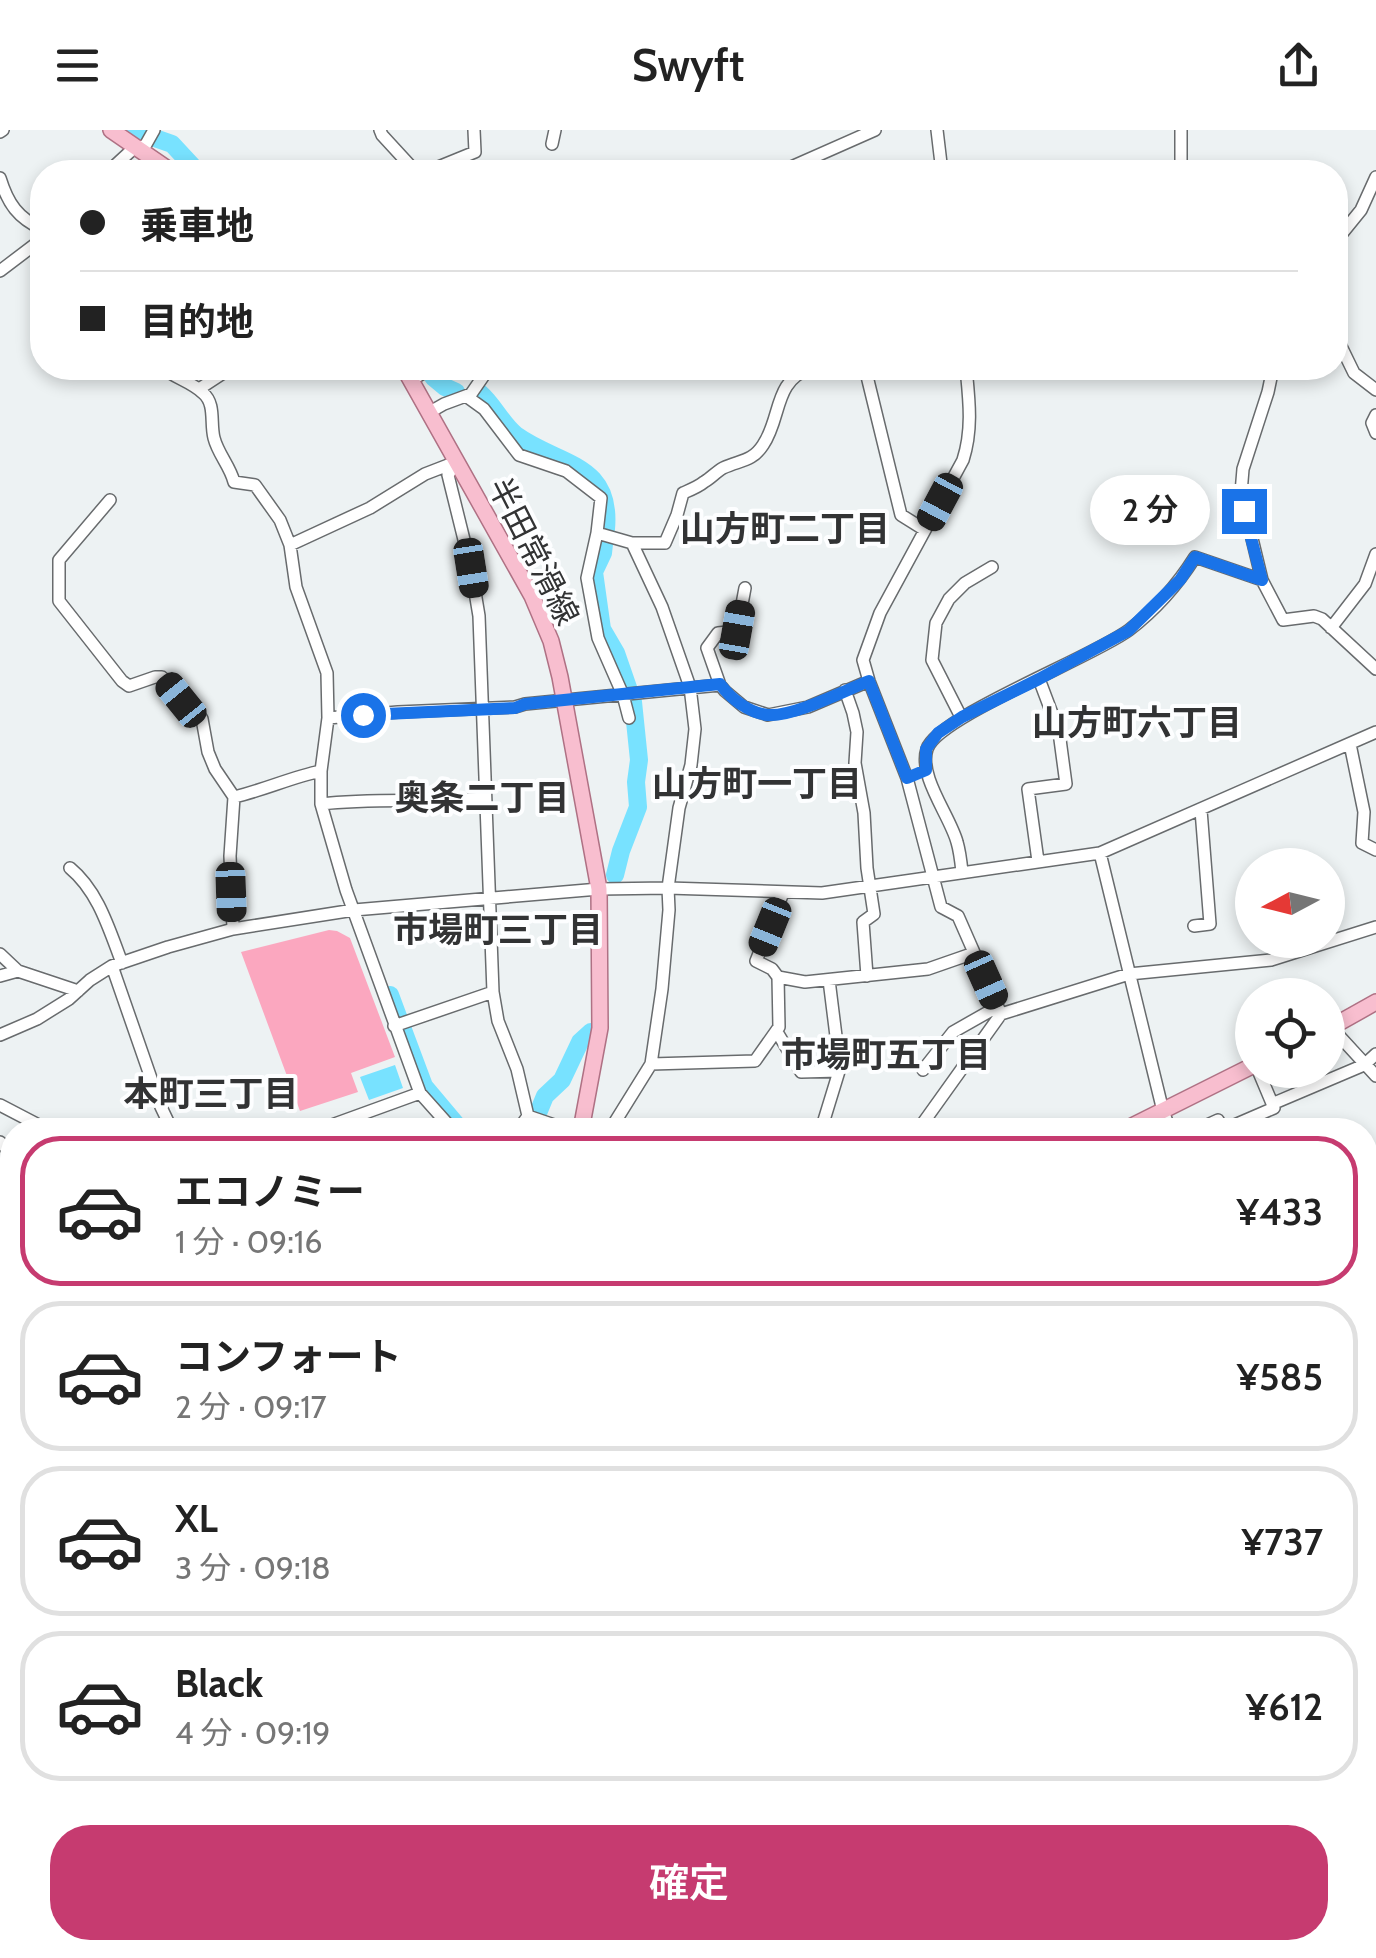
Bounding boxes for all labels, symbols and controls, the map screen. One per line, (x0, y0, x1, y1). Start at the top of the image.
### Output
icon: menu (50, 38, 105, 93)
text: Swyft (632, 38, 744, 92)
icon: share (1271, 38, 1326, 93)
text: 乗車地 (140, 202, 254, 249)
text: 目的地 (140, 298, 254, 345)
car (913, 468, 967, 536)
street label: 半田常滑線 (480, 471, 588, 631)
callout: 2 分 (1089, 476, 1209, 546)
route end (1222, 489, 1267, 534)
text: 2 分 (1122, 490, 1178, 529)
district label: 山方町二丁目 (680, 507, 890, 550)
car (451, 536, 491, 600)
car (717, 598, 757, 662)
car (150, 667, 212, 733)
route start (341, 693, 386, 738)
district label: 山方町六丁目 (1032, 701, 1242, 744)
district label: 山方町一丁目 (652, 762, 862, 805)
district label: 奥条二丁目 (394, 776, 570, 819)
north arrow (1235, 848, 1345, 958)
map controls (1235, 848, 1345, 1088)
car (215, 861, 247, 923)
car (745, 894, 795, 960)
district label: 市場町三丁目 (393, 908, 603, 951)
car (960, 946, 1012, 1014)
button: locate (1235, 978, 1345, 1088)
district label: 市場町五丁目 (781, 1033, 991, 1076)
district label: 本町三丁目 (123, 1072, 299, 1115)
icon: car (55, 1166, 145, 1256)
text: エコノミー (175, 1168, 365, 1215)
text: ¥433 (1237, 1188, 1323, 1235)
text: 1 分 · 09:16 (175, 1222, 322, 1261)
icon: car (55, 1331, 145, 1421)
text: コンフォート (175, 1333, 402, 1380)
text: ¥585 (1237, 1353, 1323, 1400)
text: 2 分 · 09:17 (175, 1387, 327, 1426)
text: XL (175, 1495, 218, 1542)
icon: car (55, 1496, 145, 1586)
text: ¥737 (1241, 1518, 1323, 1565)
text: 3 分 · 09:18 (175, 1548, 331, 1587)
text: Black (175, 1660, 263, 1707)
icon: car (55, 1661, 145, 1751)
text: ¥612 (1246, 1683, 1323, 1730)
text: 4 分 · 09:19 (175, 1713, 331, 1752)
button: 確定 (50, 1825, 1328, 1940)

